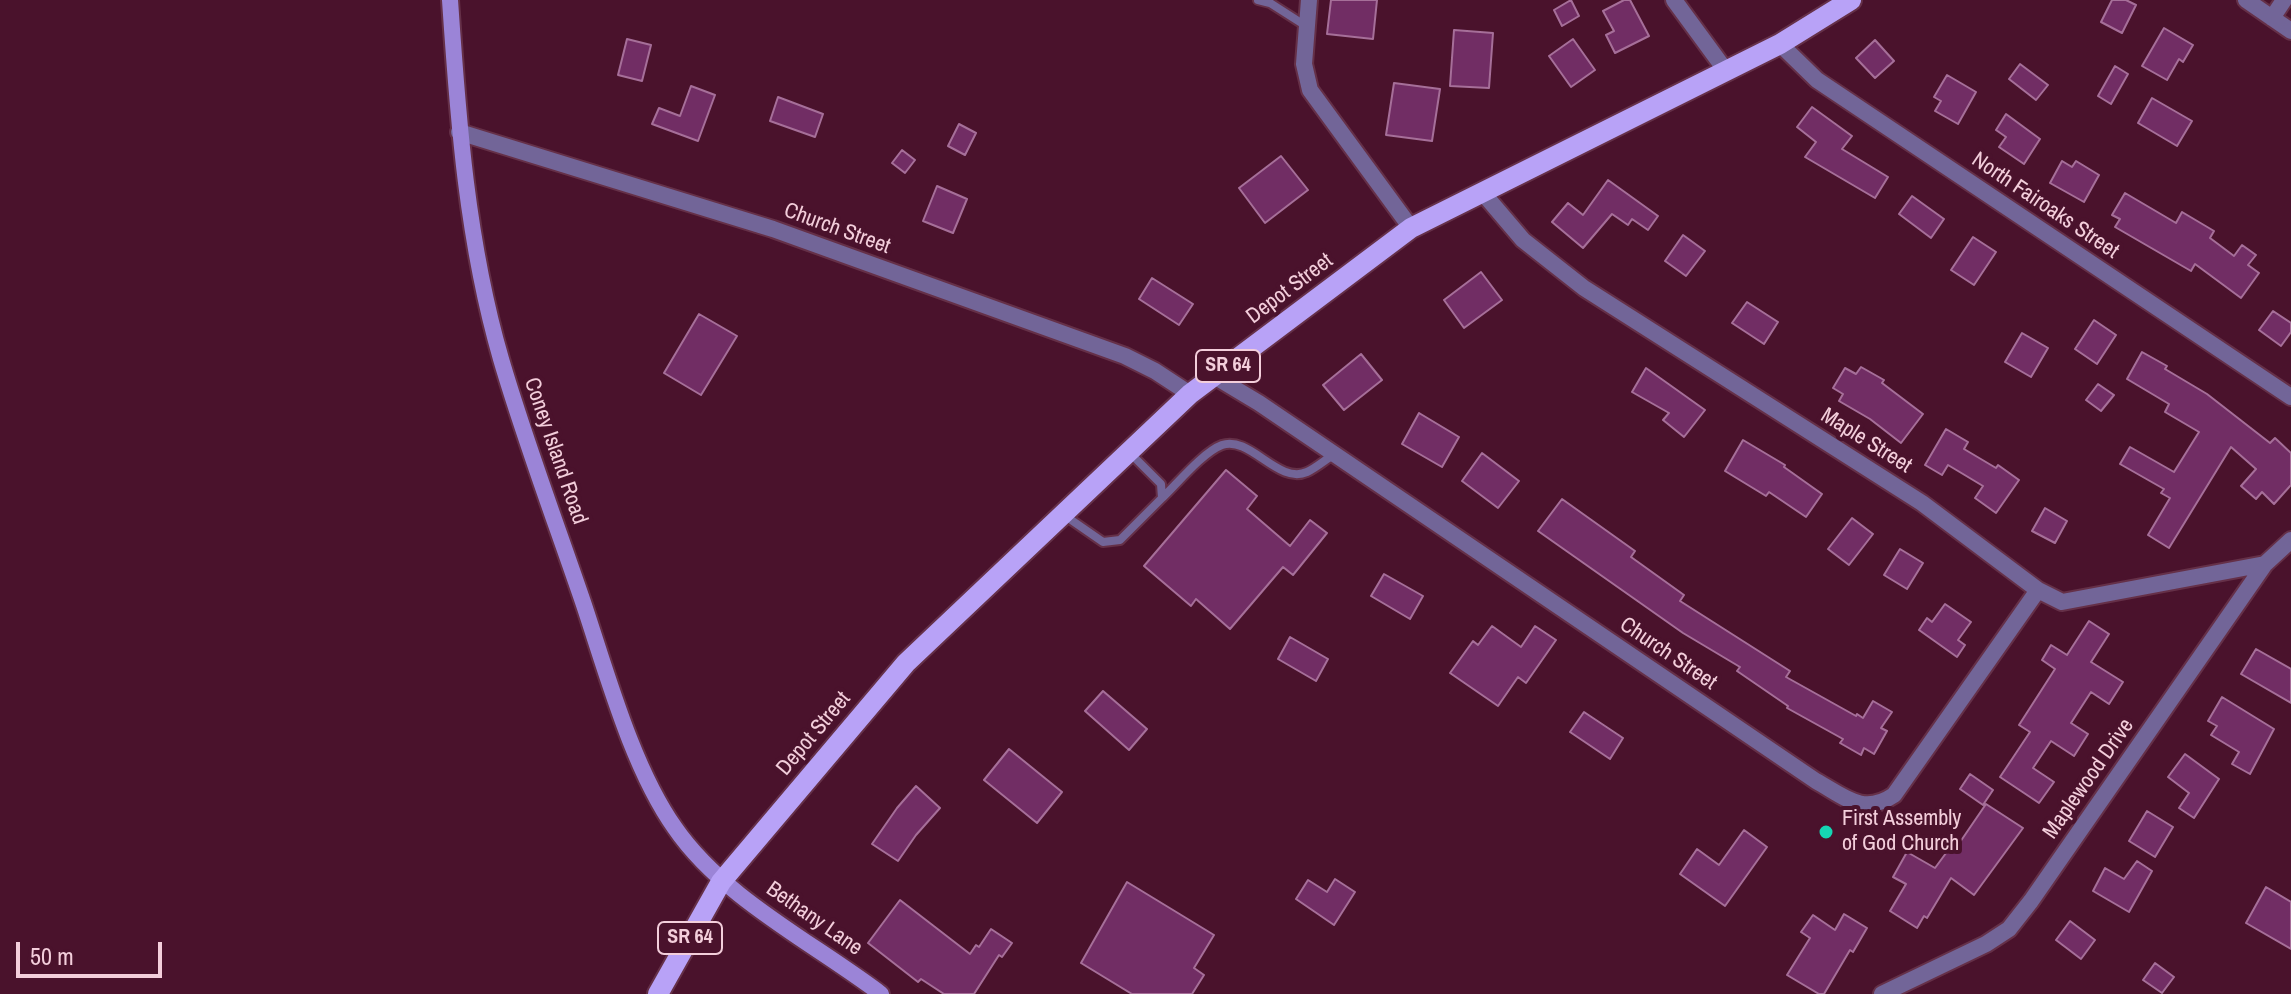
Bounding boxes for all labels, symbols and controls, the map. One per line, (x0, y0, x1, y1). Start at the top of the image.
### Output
street label: North Fairoaks Street (1966, 147, 2124, 265)
street label: Church Street (780, 198, 894, 260)
street label: Depot Street (1242, 248, 1338, 330)
road number: SR 64 (1196, 350, 1260, 382)
street label: Coney Island Road (518, 374, 592, 528)
street label: Maple Street (1816, 403, 1916, 479)
street label: Church Street (1614, 612, 1722, 696)
street label: Depot Street (771, 687, 857, 781)
street label: Maplewood Drive (2038, 714, 2140, 844)
place label: First Assembly of God Church (1842, 806, 1961, 858)
marker: First Assembly of God Church (1817, 823, 1835, 841)
street label: Bethany Lane (761, 876, 867, 962)
road number: SR 64 (658, 922, 722, 954)
scale bar (20, 926, 166, 976)
text: 50 m (30, 940, 74, 972)

